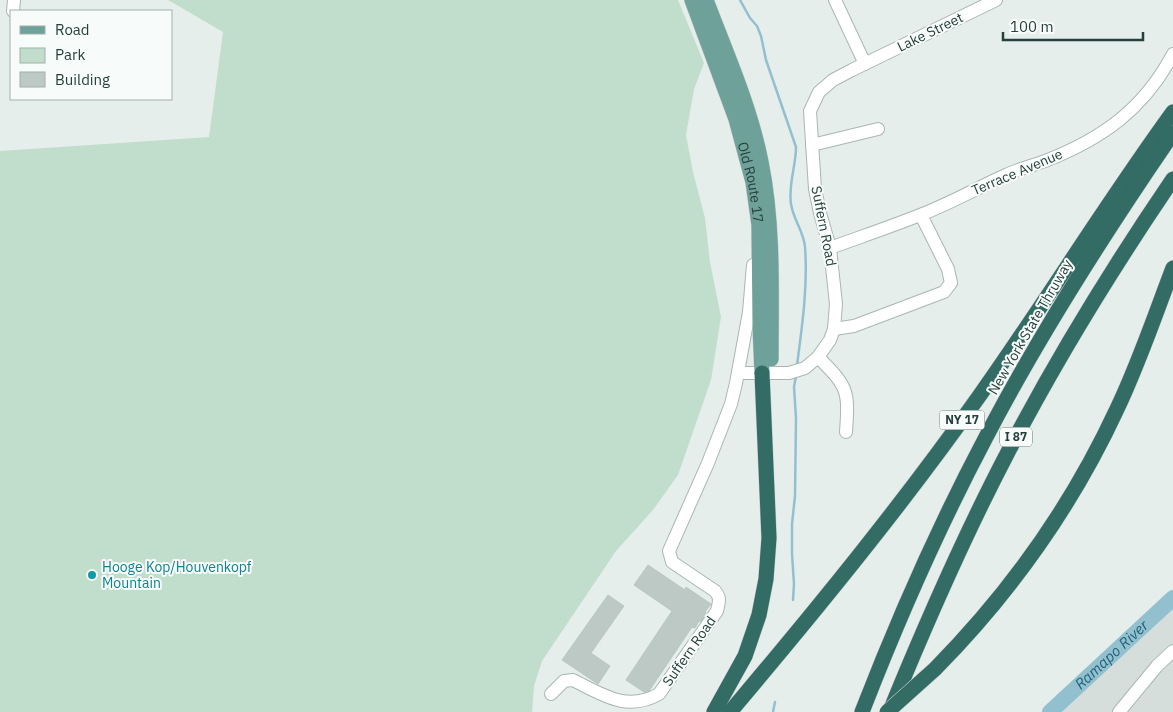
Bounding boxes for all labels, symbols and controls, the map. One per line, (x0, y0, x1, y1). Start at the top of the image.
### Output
street label: Lake Street (894, 8, 966, 56)
legend (10, 10, 172, 100)
scale bar (1003, 10, 1143, 42)
text: 100 m (1010, 17, 1054, 36)
text: Road (55, 20, 90, 39)
text: Park (55, 45, 85, 64)
text: Building (55, 70, 110, 89)
street label: Old Route 17 (734, 140, 768, 224)
street label: Terrace Avenue (969, 145, 1066, 199)
street label: Suffern Road (807, 184, 841, 268)
street label: New York State Thruway (984, 256, 1076, 398)
road number: NY 17 (940, 410, 984, 430)
road number: I 87 (1000, 428, 1032, 447)
place label: Hooge Kop/Houvenkopf Mountain (102, 558, 252, 592)
marker: Hooge Kop/Houvenkopf Mountain (86, 569, 98, 581)
street label: Suffern Road (658, 613, 720, 689)
water label: Ramapo River (1071, 616, 1152, 693)

